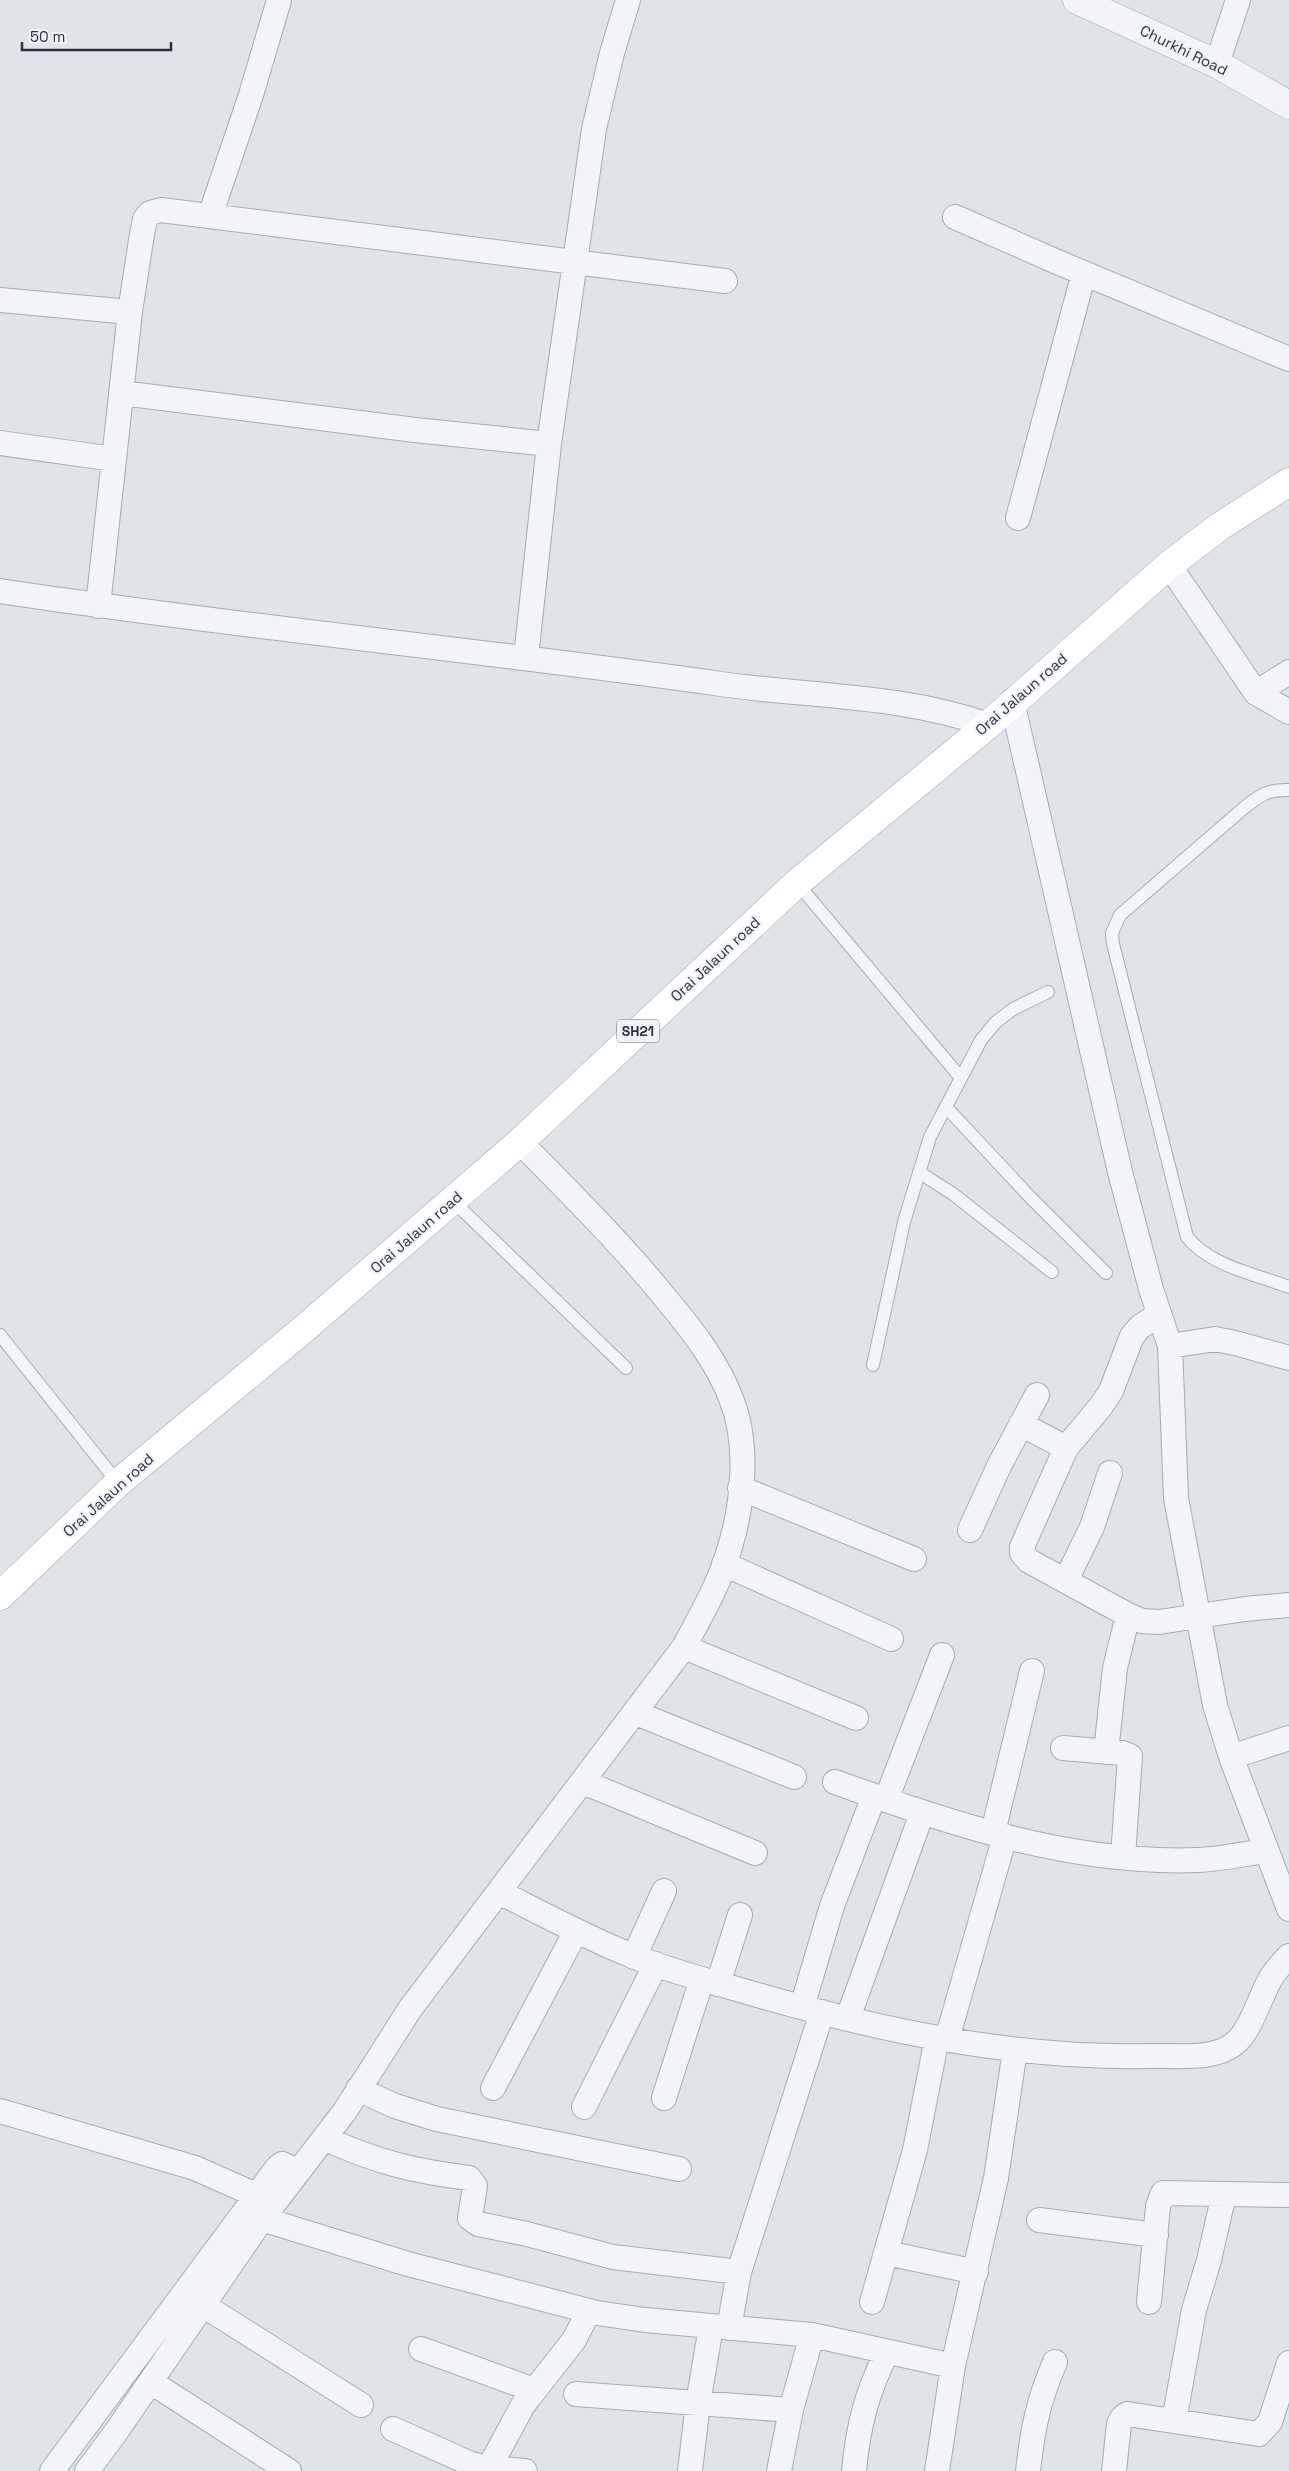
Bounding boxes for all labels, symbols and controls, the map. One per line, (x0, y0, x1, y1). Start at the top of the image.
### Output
scale bar (22, 20, 171, 52)
street label: Churkhi Road (1137, 21, 1231, 79)
text: 50 m (30, 27, 65, 46)
street label: Orai Jalaun road (971, 649, 1071, 739)
street label: Orai Jalaun road (666, 913, 764, 1005)
road number: SH21 (617, 1019, 659, 1042)
street label: Orai Jalaun road (366, 1187, 466, 1277)
street label: Orai Jalaun road (59, 1449, 157, 1541)

